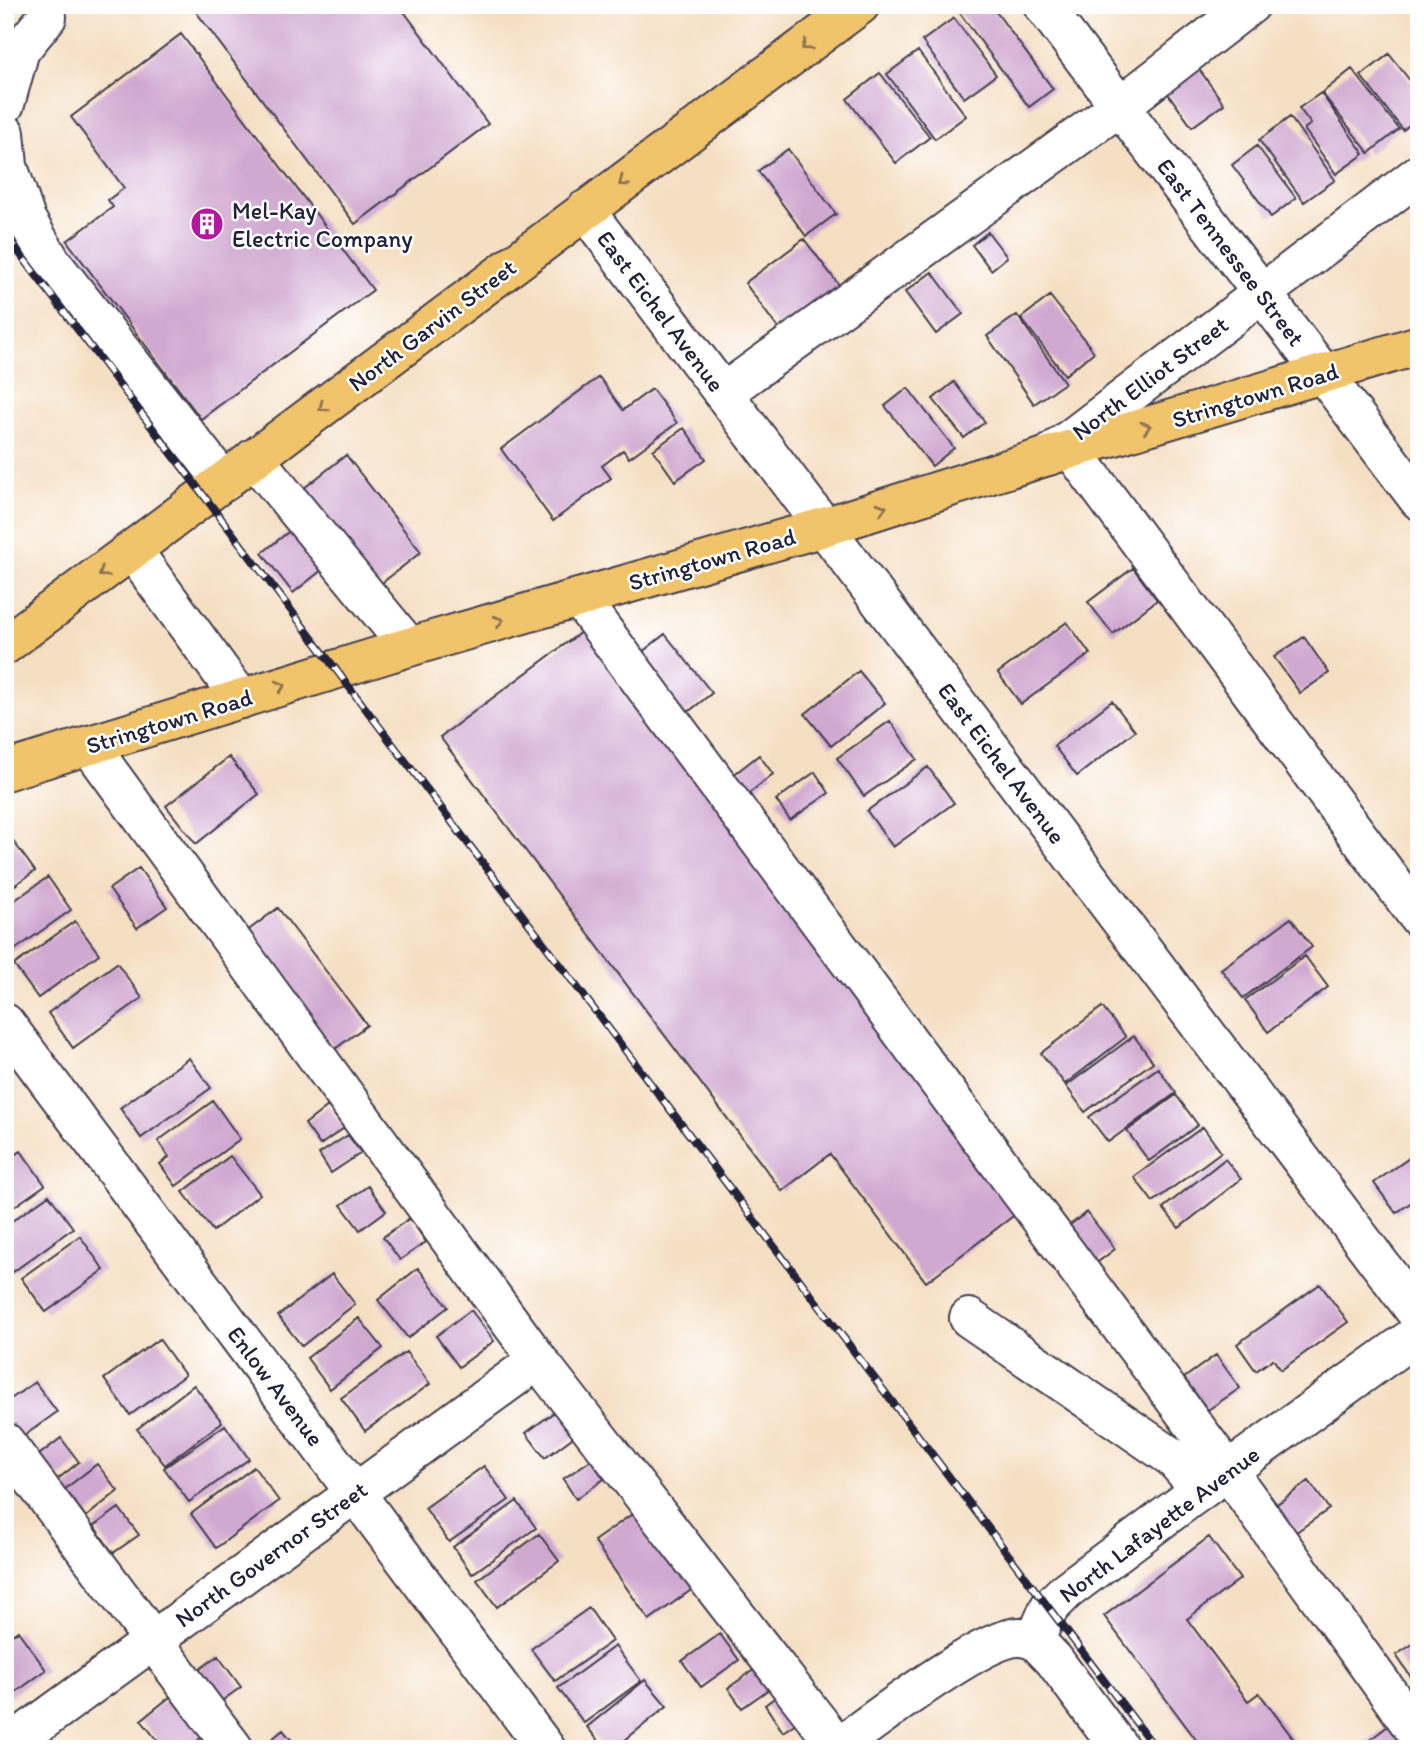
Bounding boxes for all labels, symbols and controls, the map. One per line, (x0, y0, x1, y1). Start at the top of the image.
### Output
one-way arrow (801, 38, 813, 50)
street label: East Tennessee Street (1151, 152, 1311, 352)
one-way arrow (618, 174, 631, 187)
place label: Mel-Kay Electric Company (232, 196, 413, 253)
building icon: Mel-Kay Electric Company (188, 205, 226, 243)
street label: East Eichel Avenue (591, 225, 731, 397)
street label: North Garvin Street (342, 252, 522, 398)
street label: North Elliot Street (1066, 310, 1234, 446)
street label: Stringtown Road (1168, 356, 1342, 434)
one-way arrow (319, 398, 331, 411)
one-way arrow (1140, 420, 1152, 435)
one-way arrow (876, 502, 888, 517)
street label: Stringtown Road (625, 521, 799, 597)
one-way arrow (98, 565, 111, 578)
one-way arrow (493, 614, 505, 629)
street label: East Eichel Avenue (932, 677, 1072, 849)
one-way arrow (275, 680, 287, 695)
street label: Stringtown Road (82, 682, 256, 760)
street label: Enlow Avenue (221, 1320, 331, 1452)
street label: North Lafayette Avenue (1053, 1439, 1265, 1609)
street label: North Governor Street (169, 1475, 373, 1633)

